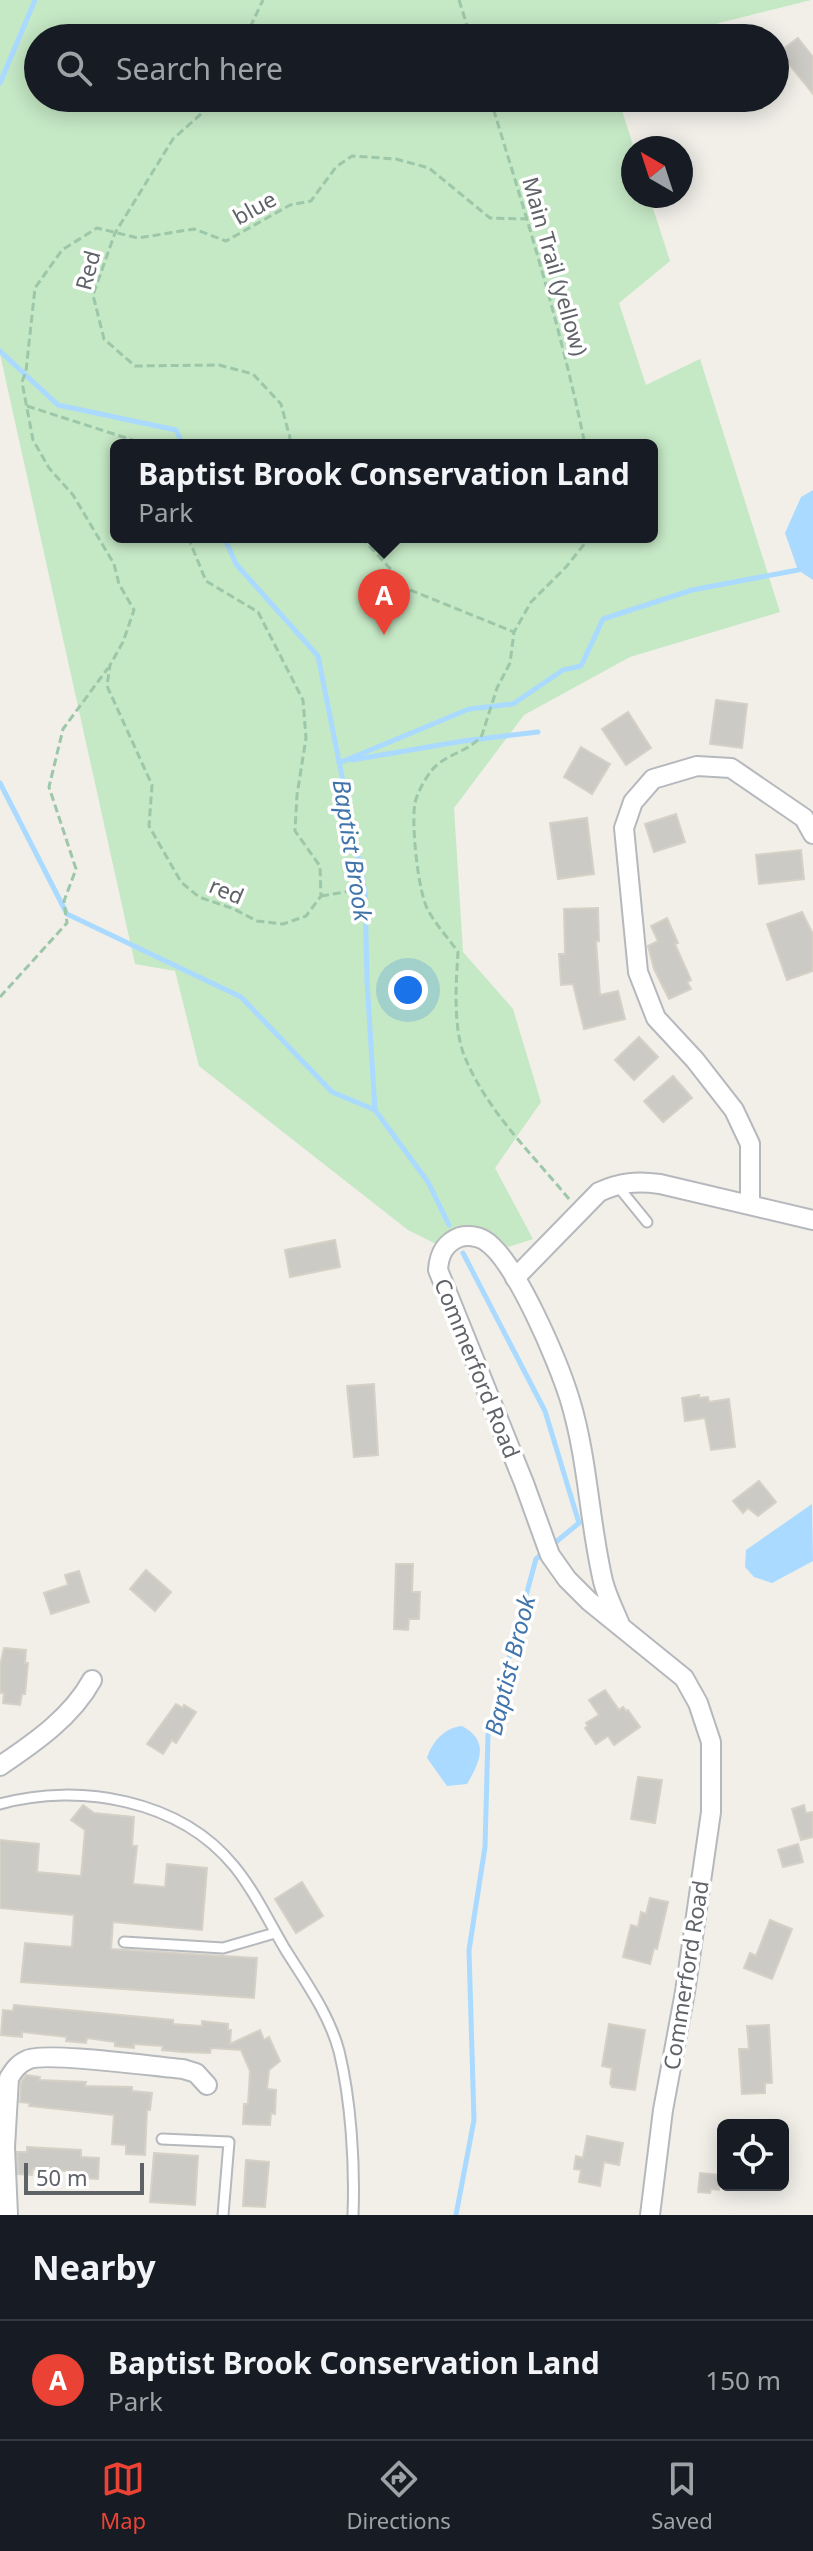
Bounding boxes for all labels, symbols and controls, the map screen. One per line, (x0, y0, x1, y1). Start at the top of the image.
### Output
search box (24, 24, 789, 112)
icon: search (52, 46, 96, 90)
text: Search here (116, 48, 283, 89)
north arrow (621, 136, 693, 208)
street label: Main Trail (yellow) (516, 173, 596, 359)
street label: blue (227, 183, 281, 231)
street label: Red (67, 247, 107, 293)
popup (110, 439, 658, 543)
text: Baptist Brook Conservation Land (138, 453, 630, 494)
text: Park (138, 494, 193, 530)
pin: A (358, 569, 410, 635)
water label: Baptist Brook (326, 777, 381, 924)
street label: red (205, 869, 249, 911)
your location (388, 970, 428, 1010)
street label: Commerford Road (428, 1274, 528, 1462)
water label: Baptist Brook (476, 1591, 543, 1738)
street label: Commerford Road (655, 1878, 715, 2072)
map controls (717, 2119, 789, 2191)
button: locate (717, 2119, 789, 2191)
scale bar (24, 2159, 144, 2195)
text: 50 m (36, 2162, 87, 2192)
text: Nearby (32, 2244, 156, 2290)
text: Baptist Brook Conservation Land (108, 2342, 600, 2383)
text: A (49, 2362, 67, 2398)
text: 150 m (705, 2362, 781, 2398)
text: Park (108, 2383, 163, 2419)
tab: Map (100, 2457, 146, 2535)
tab: Directions (346, 2457, 451, 2535)
tab: Saved (651, 2457, 713, 2535)

